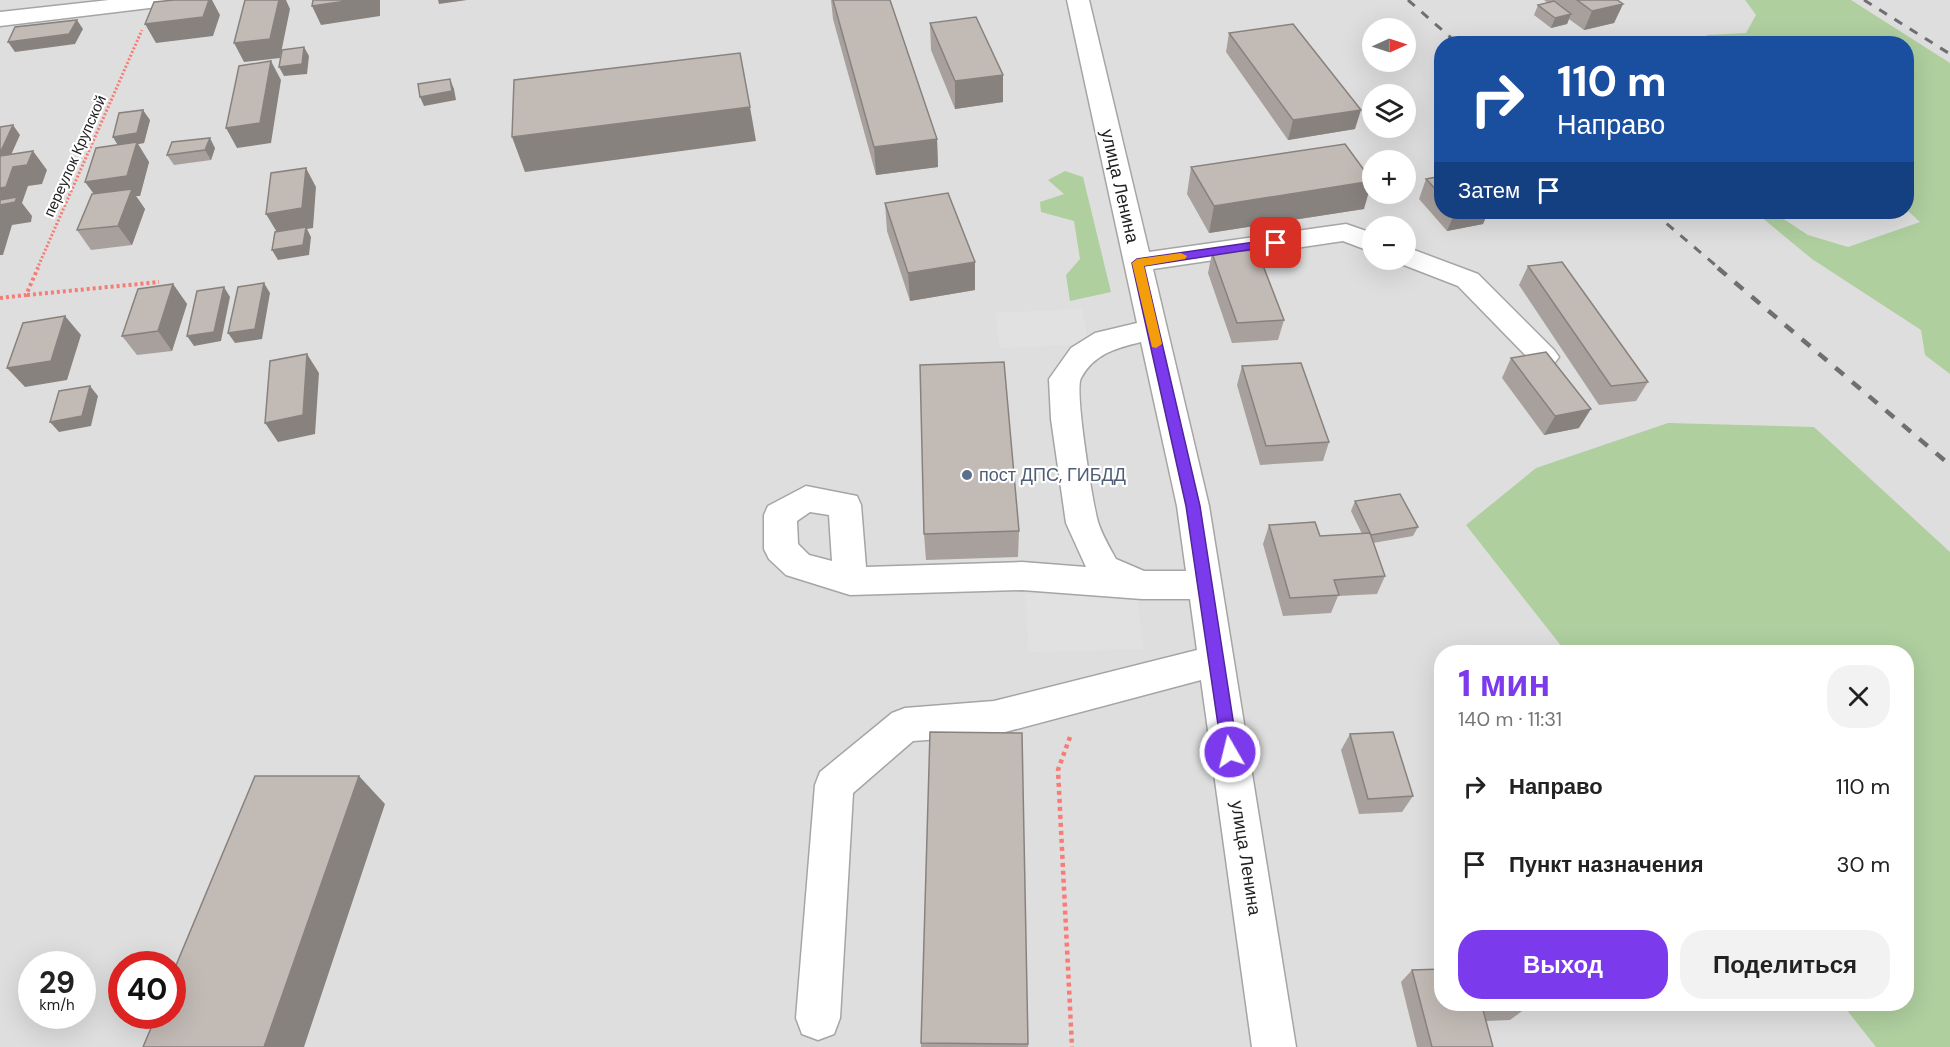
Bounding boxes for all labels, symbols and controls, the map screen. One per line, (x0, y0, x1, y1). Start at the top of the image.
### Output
north arrow (1362, 18, 1416, 72)
map controls (1362, 18, 1416, 270)
text: 110 m (1557, 54, 1667, 109)
icon: right (1458, 60, 1536, 138)
button: layers (1362, 84, 1416, 138)
street label: переулок Крупской (39, 92, 111, 220)
text: Направо (1557, 107, 1665, 142)
street label: улица Ленина (1095, 127, 1145, 246)
button: + (1362, 150, 1416, 204)
icon: arrive (1532, 174, 1565, 207)
text: Затем (1458, 176, 1520, 205)
button: − (1362, 216, 1416, 270)
pin (1250, 217, 1301, 268)
icon: arrive (1259, 226, 1292, 259)
place label: пост ДПС, ГИБДД (979, 463, 1126, 487)
marker: пост ДПС, ГИБДД (960, 468, 974, 482)
text: 1 мин (1458, 660, 1550, 707)
button: close (1827, 665, 1890, 728)
text: 140 m · 11:31 (1458, 706, 1562, 732)
position arrow (1198, 720, 1262, 784)
icon: right (1458, 770, 1491, 803)
text: Направо (1509, 772, 1603, 801)
text: 110 m (1836, 772, 1890, 801)
street label: улица Ленина (1225, 799, 1267, 918)
icon: arrive (1458, 848, 1491, 881)
text: Пункт назначения (1509, 850, 1704, 879)
text: 30 m (1836, 850, 1890, 879)
button: Выход (1458, 930, 1668, 999)
button: Поделиться (1680, 930, 1890, 999)
speed limit sign: 40 (108, 951, 186, 1029)
text: 29 (39, 963, 75, 1002)
text: km/h (39, 995, 75, 1015)

